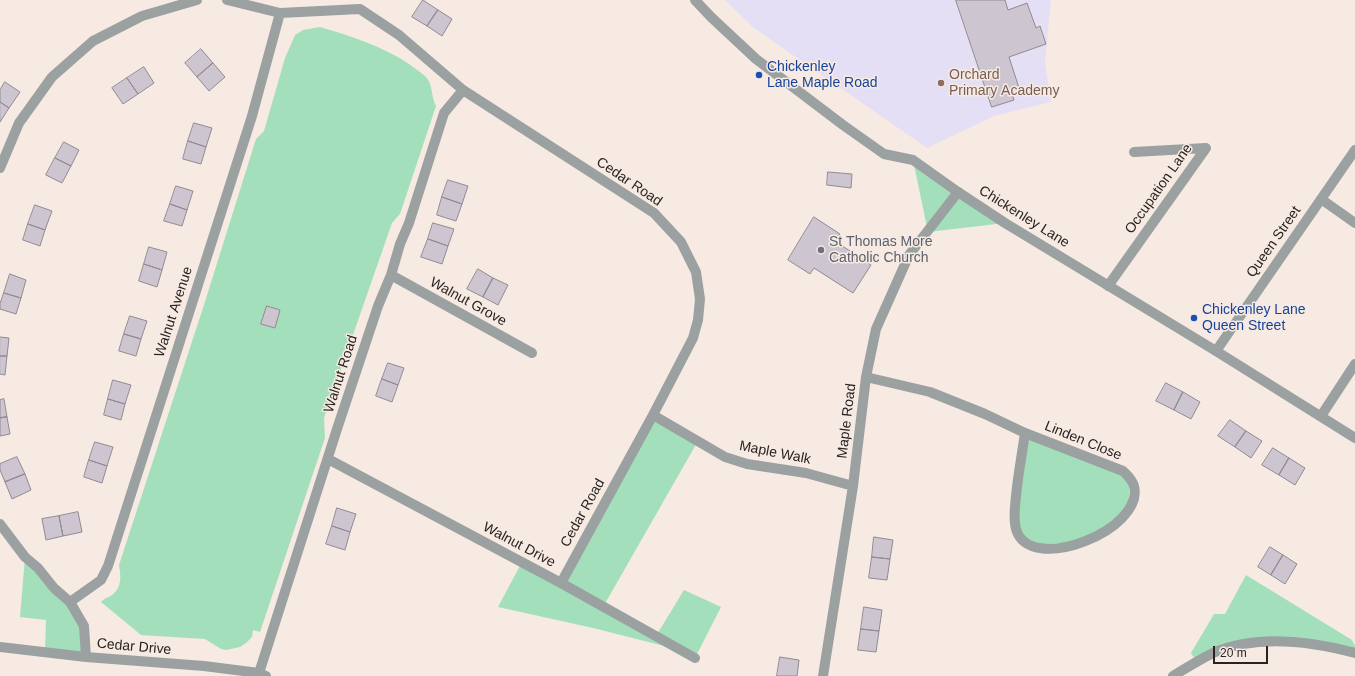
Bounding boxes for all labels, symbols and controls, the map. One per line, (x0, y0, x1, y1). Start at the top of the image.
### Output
place label: Chickenley Lane Maple Road (767, 59, 878, 92)
place label: Orchard Primary Academy (949, 67, 1059, 100)
marker: Chickenley Lane Maple Road (754, 70, 764, 80)
marker: Orchard Primary Academy (936, 78, 946, 88)
street label: Occupation Lane (1122, 141, 1196, 237)
street label: Cedar Road (593, 154, 665, 210)
street label: Chickenley Lane (976, 182, 1072, 252)
street label: Queen Street (1243, 203, 1305, 281)
place label: St Thomas More Catholic Church (829, 234, 932, 266)
marker: St Thomas More Catholic Church (816, 245, 826, 255)
street label: Walnut Avenue (151, 265, 197, 359)
street label: Walnut Grove (427, 274, 509, 330)
place label: Chickenley Lane Queen Street (1202, 302, 1306, 334)
marker: Chickenley Lane Queen Street (1189, 313, 1199, 323)
street label: Walnut Road (321, 333, 361, 415)
street label: Maple Road (834, 383, 860, 459)
street label: Linden Close (1042, 418, 1124, 464)
street label: Maple Walk (738, 438, 812, 468)
street label: Cedar Road (557, 476, 609, 550)
street label: Walnut Drive (480, 519, 558, 571)
street label: Cedar Drive (96, 635, 172, 659)
scale bar (1215, 638, 1270, 664)
text: 20 m (1220, 646, 1247, 660)

